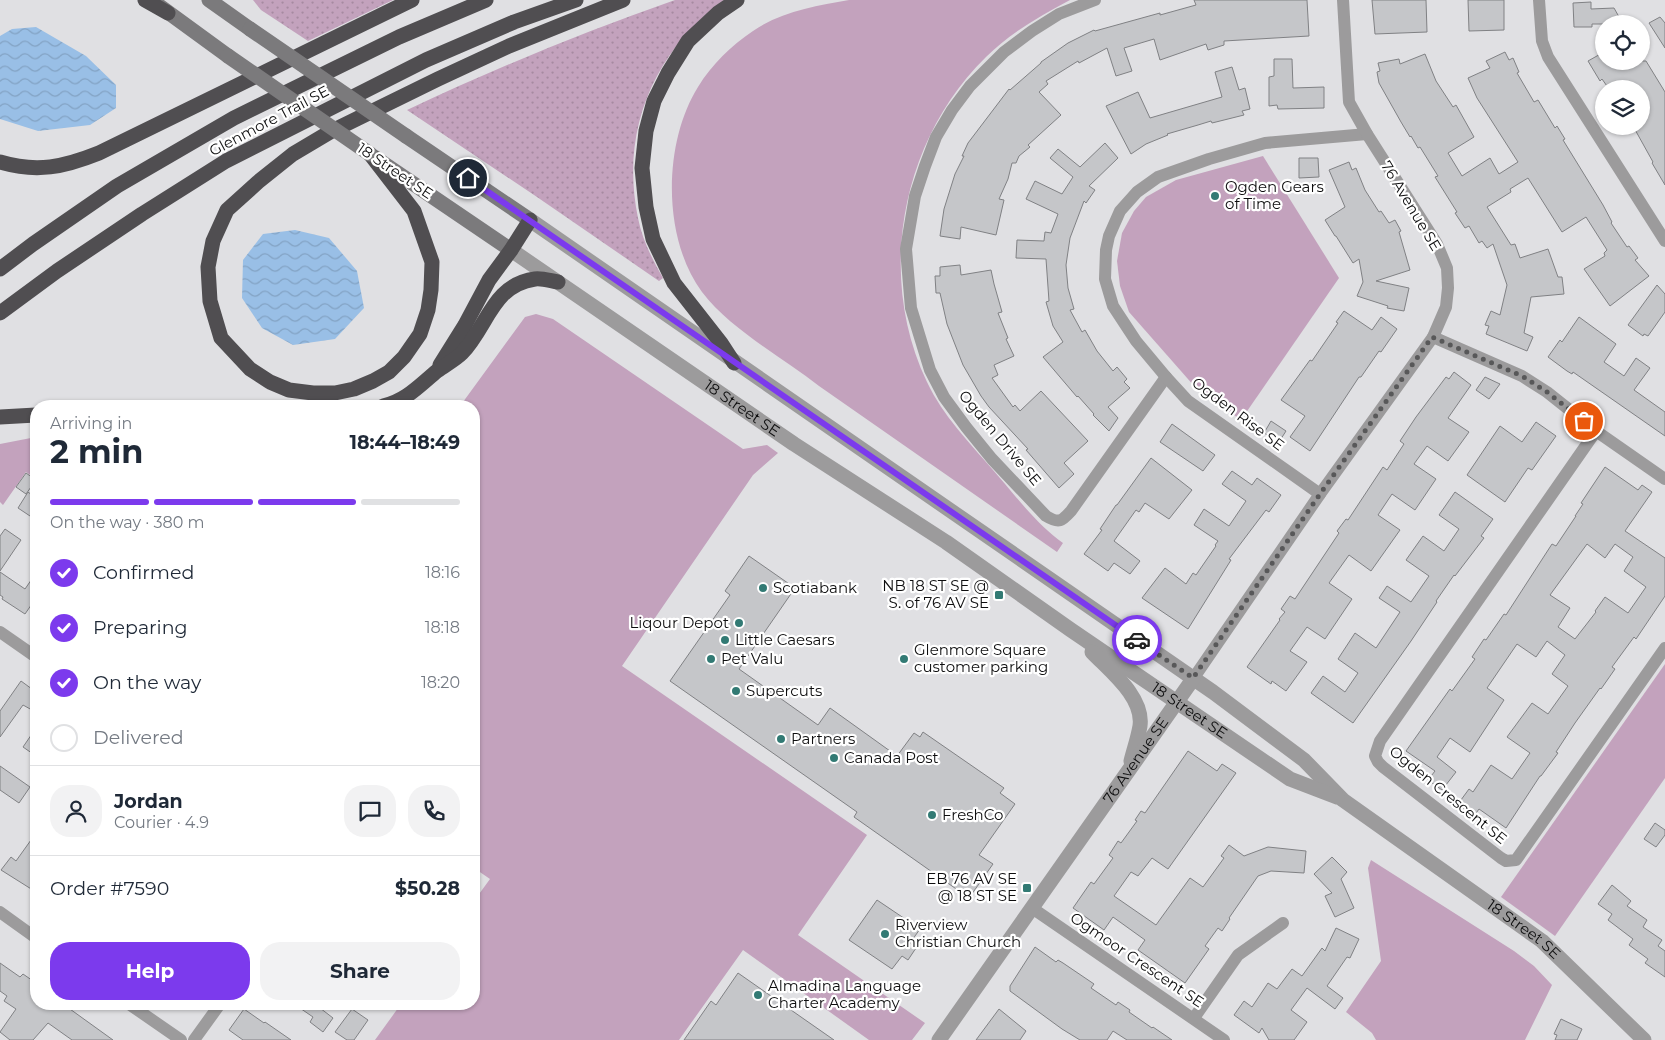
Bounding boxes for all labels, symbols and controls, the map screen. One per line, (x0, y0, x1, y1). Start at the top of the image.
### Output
map controls (1595, 15, 1650, 135)
button: locate (1595, 15, 1650, 70)
button: layers (1595, 80, 1650, 135)
street label: Glenmore Trail SE (206, 81, 332, 160)
street label: 18 Street SE (354, 138, 437, 203)
pin (447, 157, 489, 199)
street label: 76 Avenue SE (1377, 157, 1446, 254)
icon: home (454, 164, 482, 192)
place label: Ogden Gears of Time (1225, 177, 1324, 213)
marker: Ogden Gears of Time (1209, 190, 1221, 202)
street label: Ogden Rise SE (1188, 373, 1288, 454)
street label: 18 Street SE (701, 375, 784, 440)
street label: Ogden Drive SE (955, 386, 1046, 489)
pin (1563, 400, 1605, 442)
icon: bag (1570, 407, 1598, 435)
text: Arriving in (50, 414, 132, 433)
text: 18:44–18:49 (349, 431, 460, 454)
text: 2 min (50, 432, 143, 471)
text: On the way · 380 m (50, 513, 205, 532)
icon: check (50, 559, 78, 587)
text: Confirmed (93, 561, 194, 584)
text: 18:16 (425, 563, 460, 582)
place label: NB 18 ST SE @ S. of 76 AV SE (882, 576, 989, 612)
place label: Scotiabank (773, 578, 857, 597)
marker: Scotiabank (757, 582, 769, 594)
marker: NB 18 ST SE @ S. of 76 AV SE (993, 589, 1005, 601)
place label: Liqour Depot (629, 613, 729, 632)
icon: check (50, 614, 78, 642)
courier (1112, 615, 1162, 665)
text: Preparing (93, 616, 188, 639)
marker: Liqour Depot (733, 617, 745, 629)
text: 18:18 (425, 618, 460, 637)
icon: car (1123, 626, 1151, 654)
place label: Little Caesars (735, 630, 835, 649)
marker: Little Caesars (719, 634, 731, 646)
place label: Glenmore Square customer parking (914, 640, 1048, 676)
place label: Pet Valu (721, 649, 783, 668)
marker: Pet Valu (705, 653, 717, 665)
marker: Glenmore Square customer parking (898, 653, 910, 665)
icon: check (50, 669, 78, 697)
text: On the way (93, 671, 201, 694)
text: 18:20 (421, 673, 460, 692)
street label: 18 Street SE (1148, 678, 1231, 743)
place label: Supercuts (746, 681, 822, 700)
marker: Supercuts (730, 685, 742, 697)
street label: 76 Avenue SE (1098, 713, 1172, 807)
text: Delivered (93, 726, 184, 749)
place label: Partners (791, 729, 855, 748)
marker: Partners (775, 733, 787, 745)
street label: Ogden Crescent SE (1386, 741, 1511, 848)
place label: Canada Post (844, 748, 939, 767)
marker: Canada Post (828, 752, 840, 764)
button: person (50, 785, 102, 837)
button: chat (344, 785, 396, 837)
button: phone (408, 785, 460, 837)
text: Jordan (114, 790, 183, 813)
place label: FreshCo (942, 805, 1003, 824)
marker: FreshCo (926, 809, 938, 821)
text: Courier · 4.9 (114, 813, 209, 832)
place label: EB 76 AV SE @ 18 ST SE (926, 869, 1017, 905)
text: Order #7590 (50, 877, 169, 900)
text: $50.28 (395, 877, 460, 900)
marker: EB 76 AV SE @ 18 ST SE (1021, 882, 1033, 894)
street label: 18 Street SE (1483, 895, 1565, 963)
street label: Ogmoor Crescent SE (1067, 908, 1208, 1011)
place label: Riverview Christian Church (895, 915, 1021, 951)
marker: Riverview Christian Church (879, 928, 891, 940)
button: Help (50, 942, 250, 1000)
button: Share (260, 942, 460, 1000)
place label: Almadina Language Charter Academy (768, 976, 921, 1012)
marker: Almadina Language Charter Academy (752, 989, 764, 1001)

